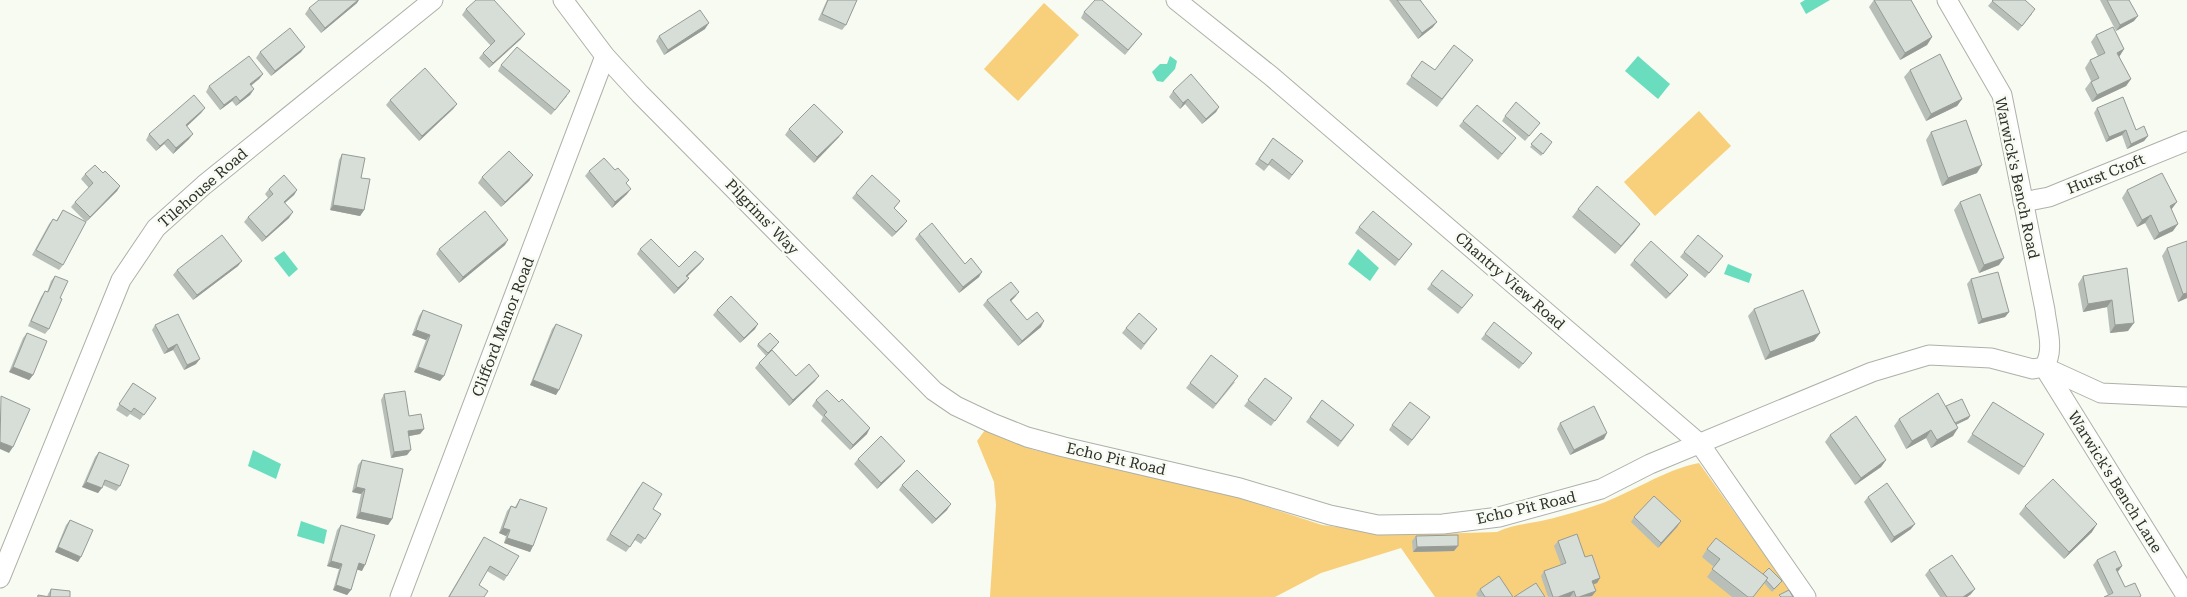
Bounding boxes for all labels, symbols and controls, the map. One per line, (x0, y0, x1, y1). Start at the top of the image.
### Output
street label: Warwick's Bench Road (1991, 96, 2043, 261)
street label: Tilehouse Road (155, 144, 251, 231)
street label: Hurst Croft (2065, 150, 2148, 198)
street label: Pilgrims' Way (722, 176, 803, 259)
street label: Chantry View Road (1451, 228, 1569, 334)
street label: Clifford Manor Road (468, 255, 538, 399)
street label: Warwick's Bench Lane (2064, 408, 2166, 556)
street label: Echo Pit Road (1065, 439, 1168, 479)
street label: Echo Pit Road (1475, 488, 1578, 528)

